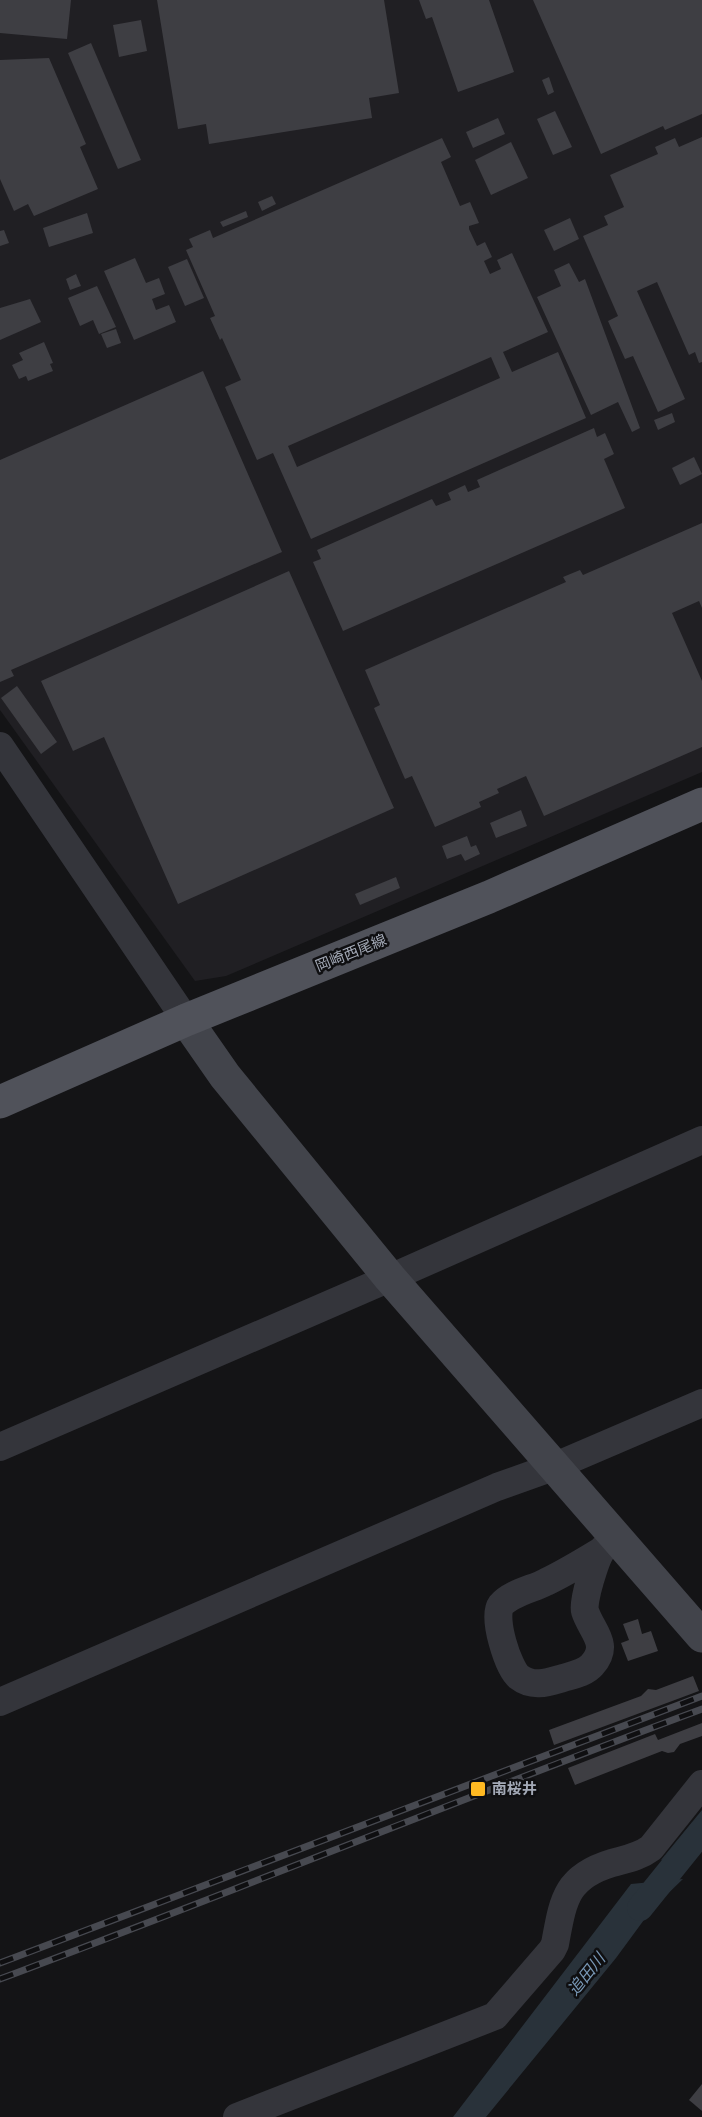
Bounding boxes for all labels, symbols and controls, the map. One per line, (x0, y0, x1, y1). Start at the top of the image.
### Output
street label: 岡崎西尾線 (313, 932, 390, 977)
marker: 南桜井 (469, 1780, 487, 1798)
place label: 南桜井 (492, 1780, 537, 1800)
water label: 追田川 (565, 1949, 612, 2000)

